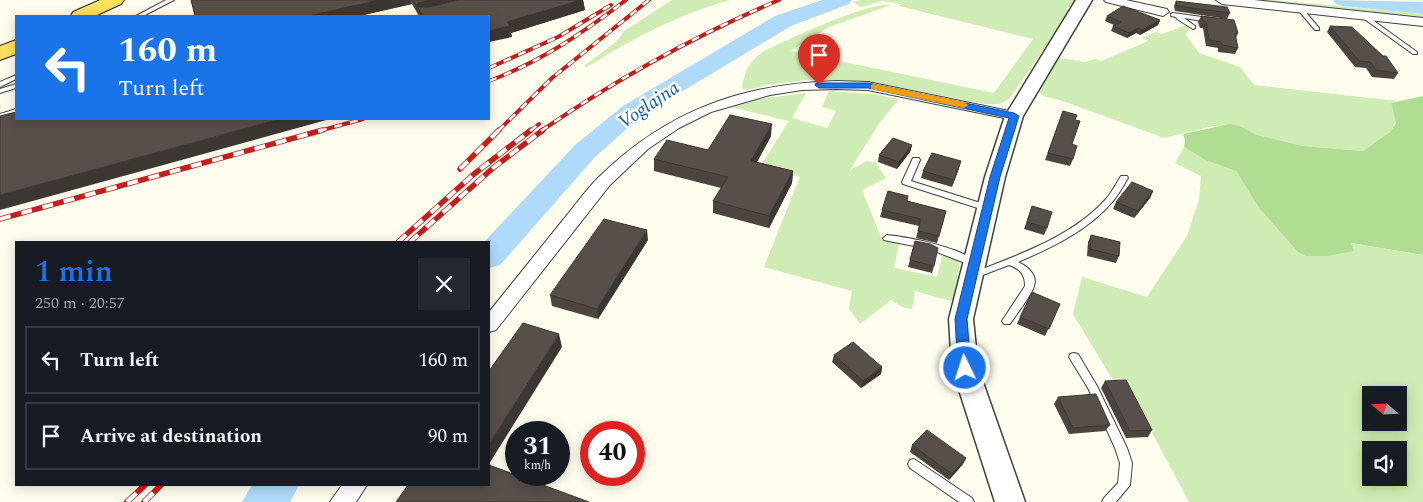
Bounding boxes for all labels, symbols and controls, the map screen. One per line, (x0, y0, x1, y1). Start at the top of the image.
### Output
text: 160 m (118, 24, 217, 77)
pin (798, 34, 840, 85)
icon: left (35, 35, 100, 100)
icon: arrive (805, 41, 833, 69)
text: Turn left (118, 72, 204, 105)
water label: Voglajna (612, 74, 686, 137)
text: 1 min (35, 249, 113, 295)
button: close (418, 258, 470, 310)
text: 250 m · 20:57 (35, 291, 125, 315)
position arrow (938, 341, 990, 393)
icon: left (37, 346, 65, 374)
text: Turn left (80, 346, 159, 375)
text: 160 m (418, 346, 468, 375)
north arrow (1362, 386, 1408, 431)
map controls (1362, 386, 1407, 486)
speed limit sign: 40 (580, 421, 645, 486)
icon: arrive (37, 422, 65, 450)
text: Arrive at destination (80, 422, 262, 451)
text: 90 m (428, 422, 468, 451)
text: 31 (523, 428, 552, 466)
button: sound (1362, 441, 1407, 486)
text: km/h (524, 456, 551, 475)

